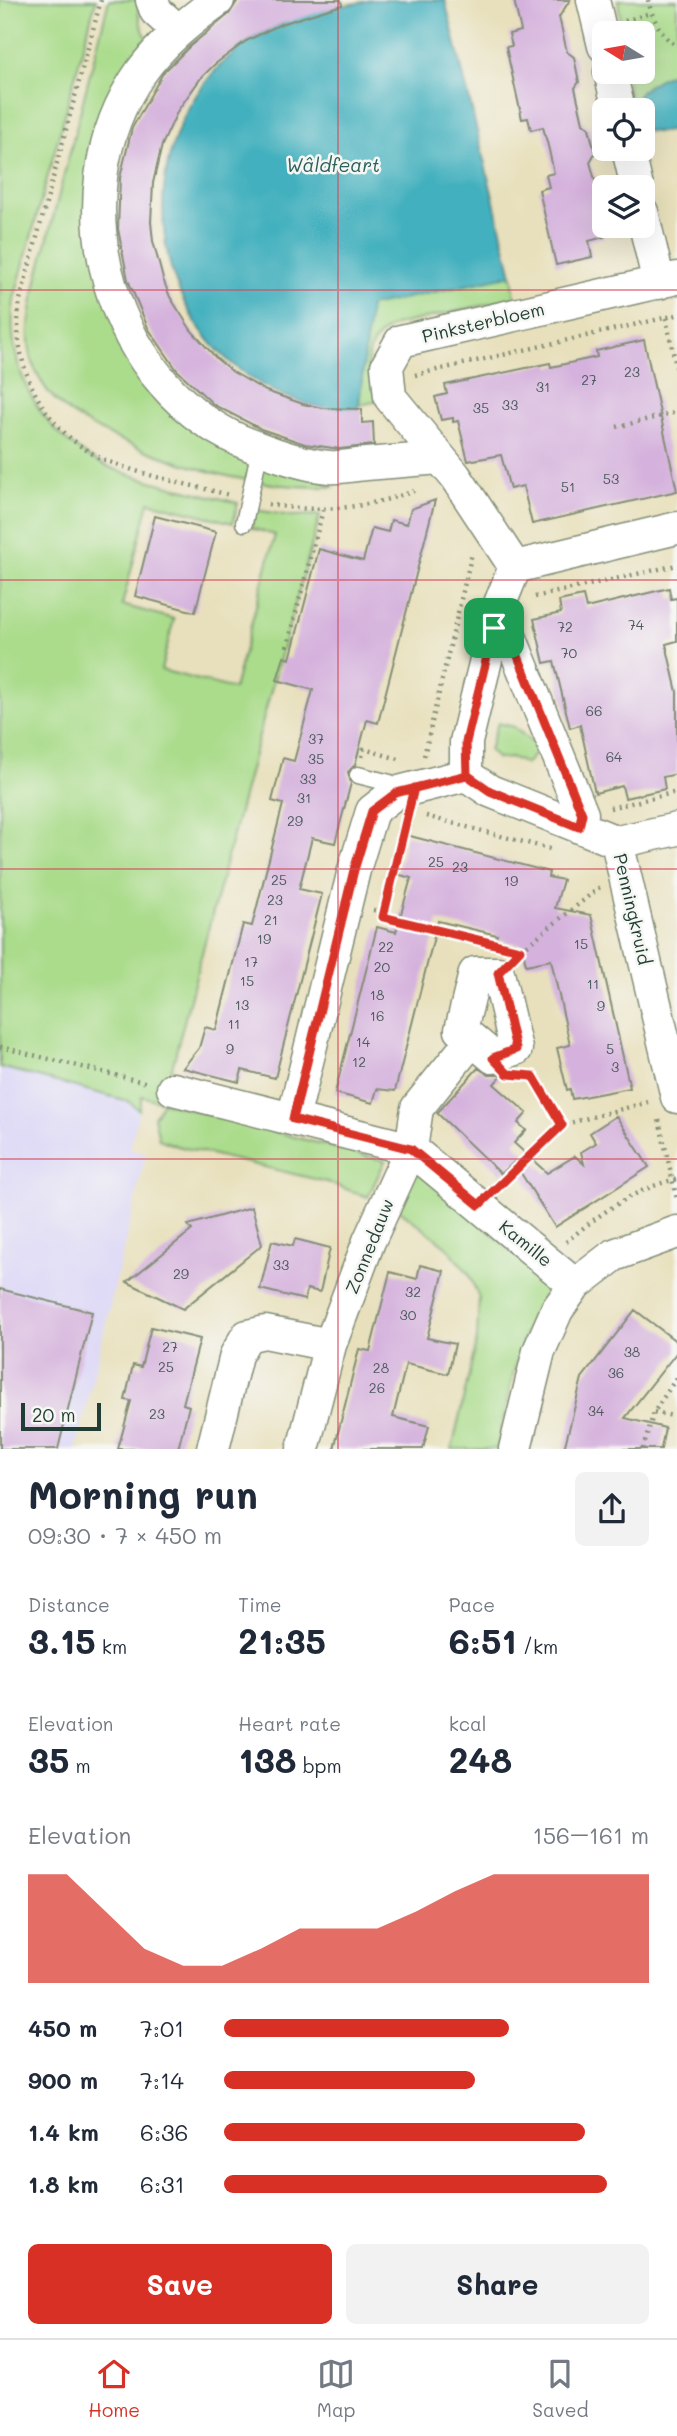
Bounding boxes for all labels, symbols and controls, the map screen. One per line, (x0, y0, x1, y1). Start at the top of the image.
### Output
north arrow (592, 21, 654, 84)
map controls (592, 21, 655, 238)
button: locate (592, 98, 655, 161)
water label: Wâldfeart (286, 152, 380, 177)
button: layers (592, 175, 655, 238)
street label: Pinksterbloem (419, 296, 547, 348)
house number: 23 (624, 362, 640, 381)
house number: 27 (581, 370, 597, 389)
house number: 31 (536, 377, 550, 396)
house number: 33 (502, 395, 518, 414)
house number: 35 (473, 398, 489, 417)
house number: 53 (603, 469, 619, 488)
house number: 51 (561, 477, 575, 496)
pin (464, 598, 524, 658)
icon: arrive (475, 609, 513, 647)
house number: 74 (628, 615, 645, 634)
house number: 72 (557, 617, 573, 636)
house number: 70 (561, 643, 578, 662)
house number: 66 (586, 701, 602, 720)
house number: 37 (308, 729, 324, 748)
house number: 64 (606, 747, 623, 766)
house number: 35 (308, 749, 324, 768)
house number: 33 (300, 769, 316, 788)
house number: 31 (297, 788, 311, 807)
house number: 29 (287, 811, 303, 830)
street label: Penningkruid (609, 851, 657, 967)
house number: 25 (428, 852, 444, 871)
house number: 23 (452, 857, 468, 876)
house number: 25 (271, 870, 287, 889)
house number: 19 (504, 871, 518, 890)
house number: 23 (267, 890, 283, 909)
house number: 21 (264, 910, 278, 929)
house number: 19 (257, 929, 271, 948)
house number: 15 (574, 934, 588, 953)
house number: 22 (378, 937, 394, 956)
house number: 17 (244, 952, 258, 971)
house number: 20 (374, 957, 391, 976)
house number: 15 (240, 971, 254, 990)
house number: 11 (587, 974, 599, 993)
house number: 18 (370, 985, 384, 1004)
house number: 13 (235, 995, 249, 1014)
house number: 9 (597, 996, 605, 1015)
house number: 16 (370, 1006, 384, 1025)
house number: 11 (228, 1014, 240, 1033)
house number: 14 (356, 1032, 371, 1051)
house number: 9 (226, 1039, 234, 1058)
house number: 5 (606, 1039, 614, 1058)
house number: 12 (352, 1052, 366, 1071)
house number: 3 (611, 1057, 619, 1076)
street label: Zonnedauw (339, 1195, 399, 1297)
street label: Kamille (494, 1214, 558, 1272)
house number: 33 (273, 1255, 289, 1274)
house number: 29 (173, 1264, 189, 1283)
house number: 32 (405, 1282, 421, 1301)
house number: 30 (400, 1305, 417, 1324)
house number: 27 (162, 1337, 178, 1356)
house number: 38 (624, 1342, 640, 1361)
house number: 25 (158, 1357, 174, 1376)
house number: 28 (373, 1358, 389, 1377)
house number: 36 (608, 1363, 624, 1382)
house number: 26 (369, 1378, 385, 1397)
scale bar (21, 1400, 102, 1432)
house number: 34 (588, 1401, 605, 1420)
text: 20 m (32, 1402, 76, 1427)
house number: 23 (149, 1404, 165, 1423)
text: Morning run (28, 1469, 258, 1519)
button: share (575, 1472, 649, 1546)
text: 09:30 · 7 × 450 m (28, 1520, 222, 1550)
text: Distance (28, 1592, 110, 1617)
text: Time (238, 1592, 282, 1617)
text: Pace (449, 1592, 495, 1617)
text: 3.15 (28, 1617, 96, 1663)
text: 21:35 (238, 1617, 326, 1663)
text: 6:51 (449, 1617, 517, 1663)
text: km (96, 1634, 127, 1659)
text: /km (517, 1634, 558, 1659)
text: Elevation (28, 1711, 113, 1736)
text: Heart rate (238, 1711, 341, 1736)
text: kcal (449, 1711, 487, 1736)
text: 35 (28, 1736, 69, 1782)
text: 138 (238, 1736, 297, 1782)
text: 248 (449, 1736, 512, 1782)
text: m (69, 1753, 91, 1778)
text: bpm (297, 1753, 342, 1778)
text: Elevation (28, 1820, 131, 1850)
text: 156–161 m (532, 1820, 649, 1850)
text: 450 m (28, 2013, 97, 2043)
text: 7:01 (140, 2013, 184, 2043)
text: 900 m (28, 2065, 98, 2095)
text: 7:14 (140, 2065, 184, 2095)
text: 1.4 km (28, 2117, 99, 2147)
text: 6:36 (140, 2117, 188, 2147)
text: 1.8 km (28, 2169, 98, 2199)
text: 6:31 (140, 2169, 185, 2199)
button: Save (28, 2244, 332, 2324)
button: Share (346, 2244, 649, 2324)
tab: Home (88, 2355, 140, 2422)
tab: Map (317, 2355, 356, 2422)
tab: Saved (532, 2355, 589, 2422)

